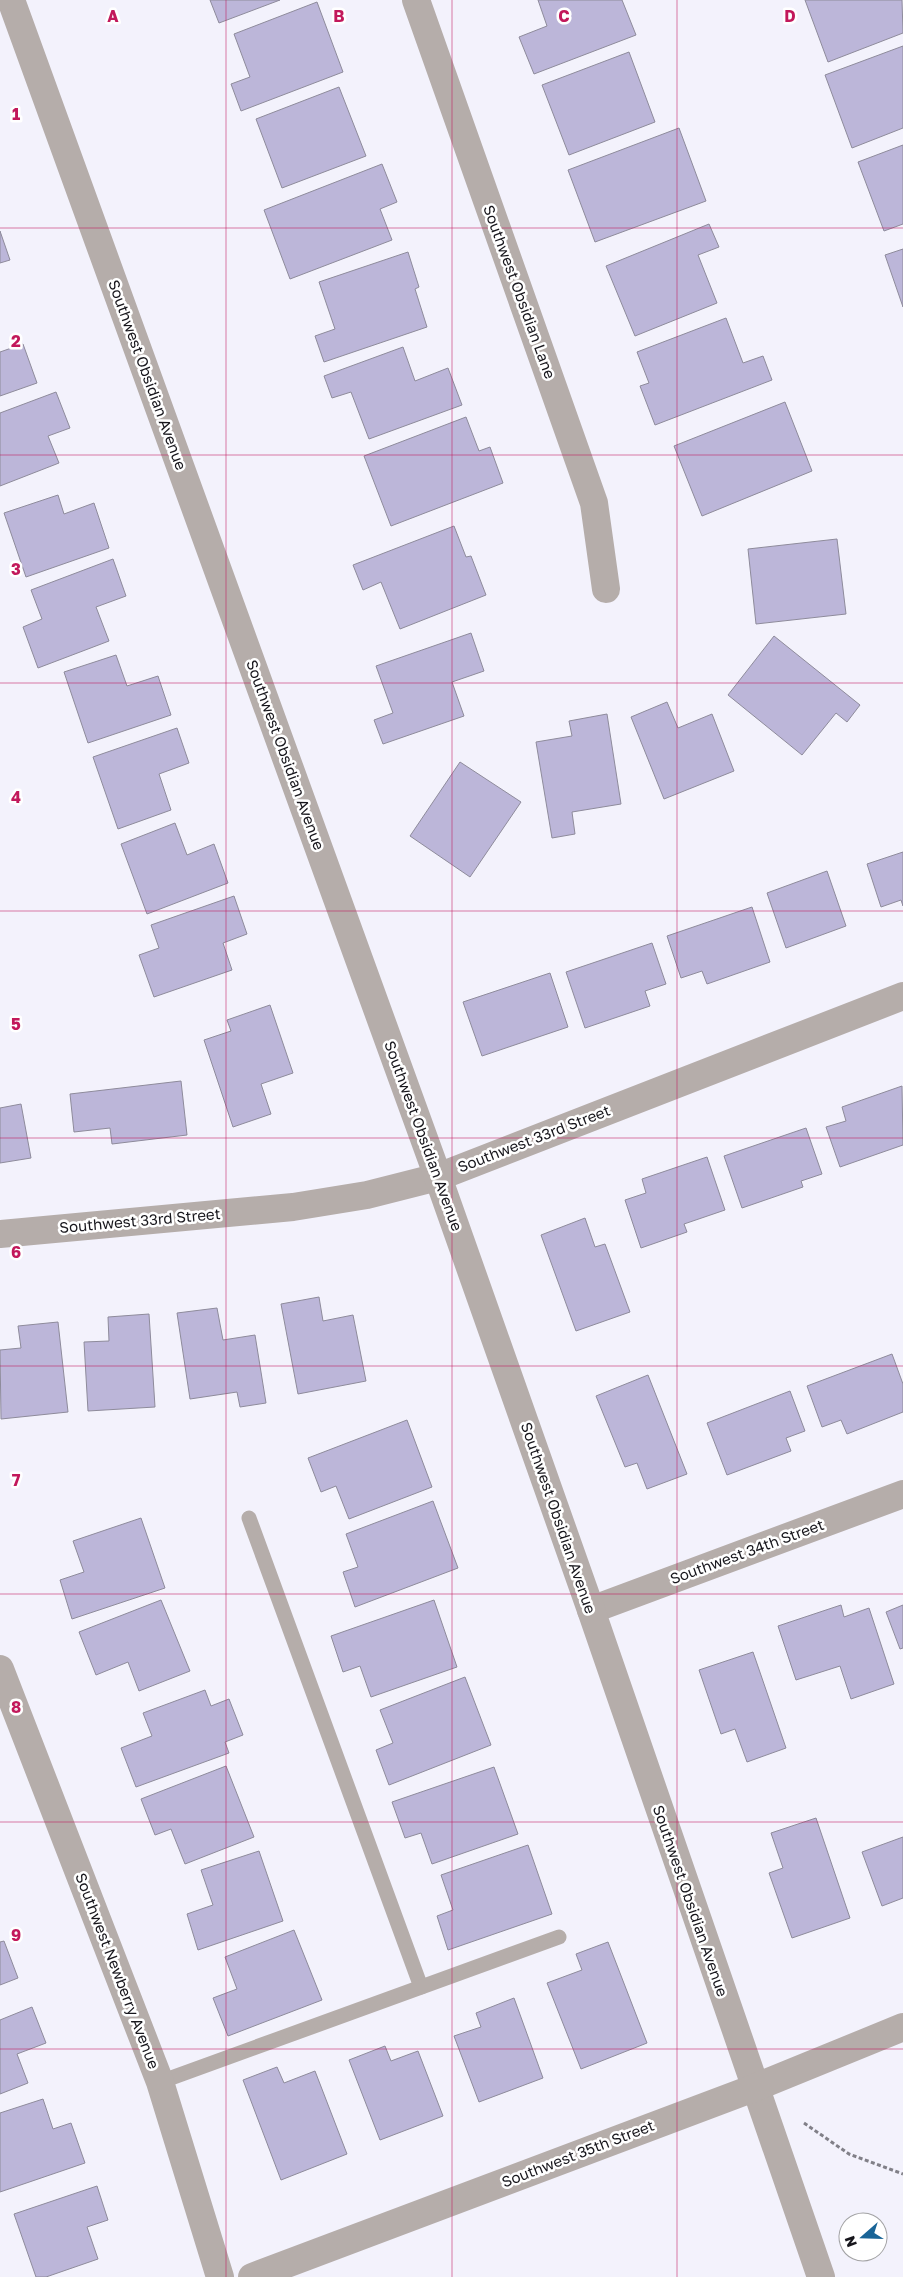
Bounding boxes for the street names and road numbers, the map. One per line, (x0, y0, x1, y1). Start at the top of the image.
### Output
street label: Southwest Obsidian Lane (480, 202, 560, 381)
street label: Southwest Obsidian Avenue (105, 277, 191, 472)
street label: Southwest Obsidian Avenue (243, 657, 329, 852)
street label: Southwest Obsidian Avenue (381, 1038, 467, 1233)
street label: Southwest 33rd Street (455, 1101, 612, 1175)
street label: Southwest 33rd Street (59, 1204, 221, 1236)
street label: Southwest Obsidian Avenue (518, 1420, 600, 1616)
street label: Southwest 34th Street (667, 1515, 826, 1587)
street label: Southwest Obsidian Avenue (650, 1803, 732, 1999)
street label: Southwest Newberry Avenue (72, 1870, 164, 2071)
street label: Southwest 35th Street (499, 2116, 656, 2190)

